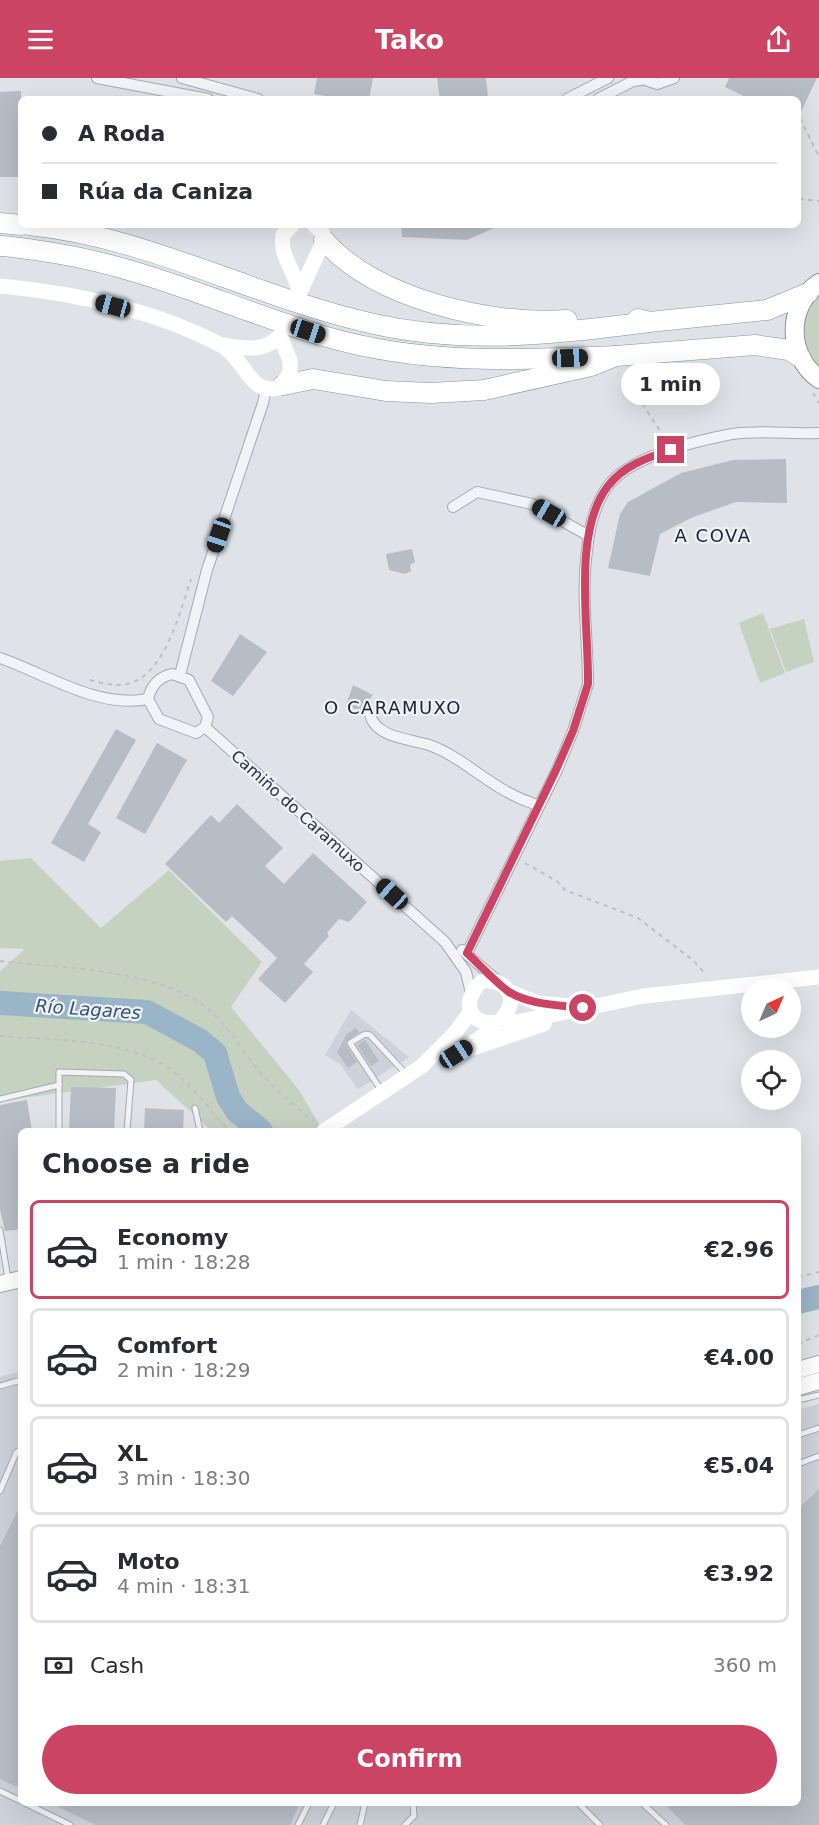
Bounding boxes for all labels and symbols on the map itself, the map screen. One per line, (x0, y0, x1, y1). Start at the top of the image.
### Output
car (93, 293, 133, 319)
car (288, 317, 328, 345)
car (552, 348, 588, 368)
callout: 1 min (622, 363, 720, 405)
route end (657, 436, 684, 463)
car (529, 496, 569, 530)
car (205, 515, 233, 555)
district label: A COVA (675, 525, 751, 546)
district label: O CARAMUXO (324, 697, 462, 718)
street label: Camiño do Caramuxo (227, 746, 369, 876)
car (373, 875, 411, 913)
north arrow (741, 978, 801, 1038)
route start (569, 994, 596, 1021)
water label: Río Lagares (35, 995, 141, 1023)
car (436, 1037, 476, 1071)

